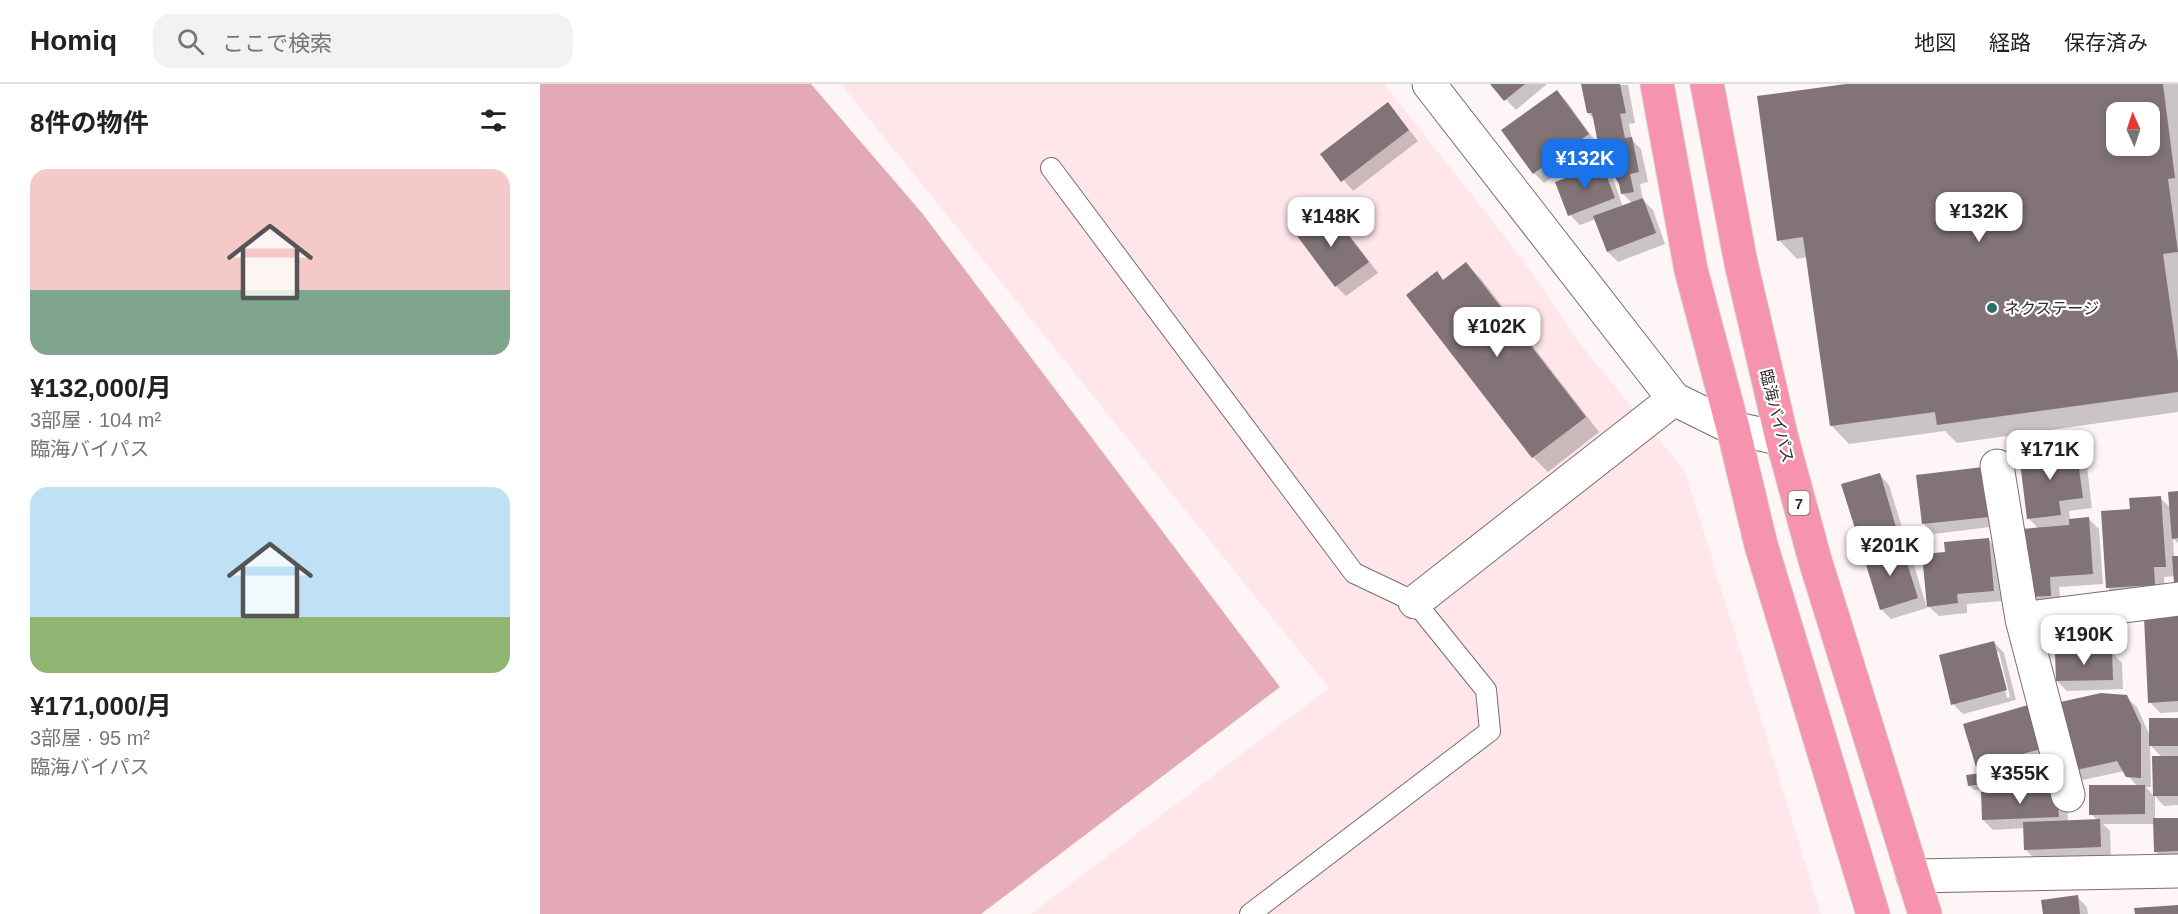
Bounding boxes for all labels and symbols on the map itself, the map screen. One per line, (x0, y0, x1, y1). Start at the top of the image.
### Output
north arrow (2106, 102, 2160, 156)
pin: ¥132K (1543, 139, 1627, 190)
pin: ¥132K (1937, 192, 2021, 243)
pin: ¥148K (1289, 197, 1373, 248)
place label: ネクステージ (2004, 300, 2099, 317)
marker: ネクステージ (1985, 301, 1999, 315)
pin: ¥102K (1455, 307, 1539, 358)
street label: 臨海バイパス (1757, 368, 1797, 464)
pin: ¥171K (2008, 430, 2092, 481)
road number: 7 (1788, 491, 1810, 515)
pin: ¥201K (1848, 526, 1932, 577)
pin: ¥190K (2042, 615, 2126, 666)
pin: ¥355K (1978, 754, 2062, 805)

